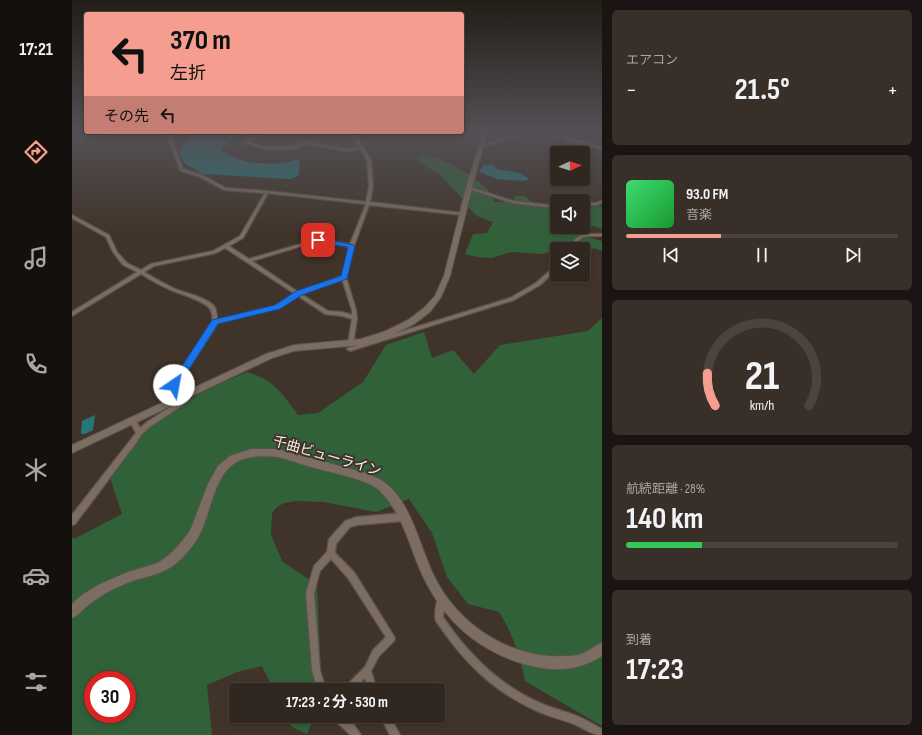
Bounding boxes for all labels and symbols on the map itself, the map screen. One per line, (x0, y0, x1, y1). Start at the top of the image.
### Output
north arrow (550, 146, 590, 186)
pin (301, 223, 335, 257)
position arrow (153, 364, 195, 406)
street label: 千曲ビューライン (271, 432, 383, 480)
speed limit sign: 30 (84, 671, 136, 723)

